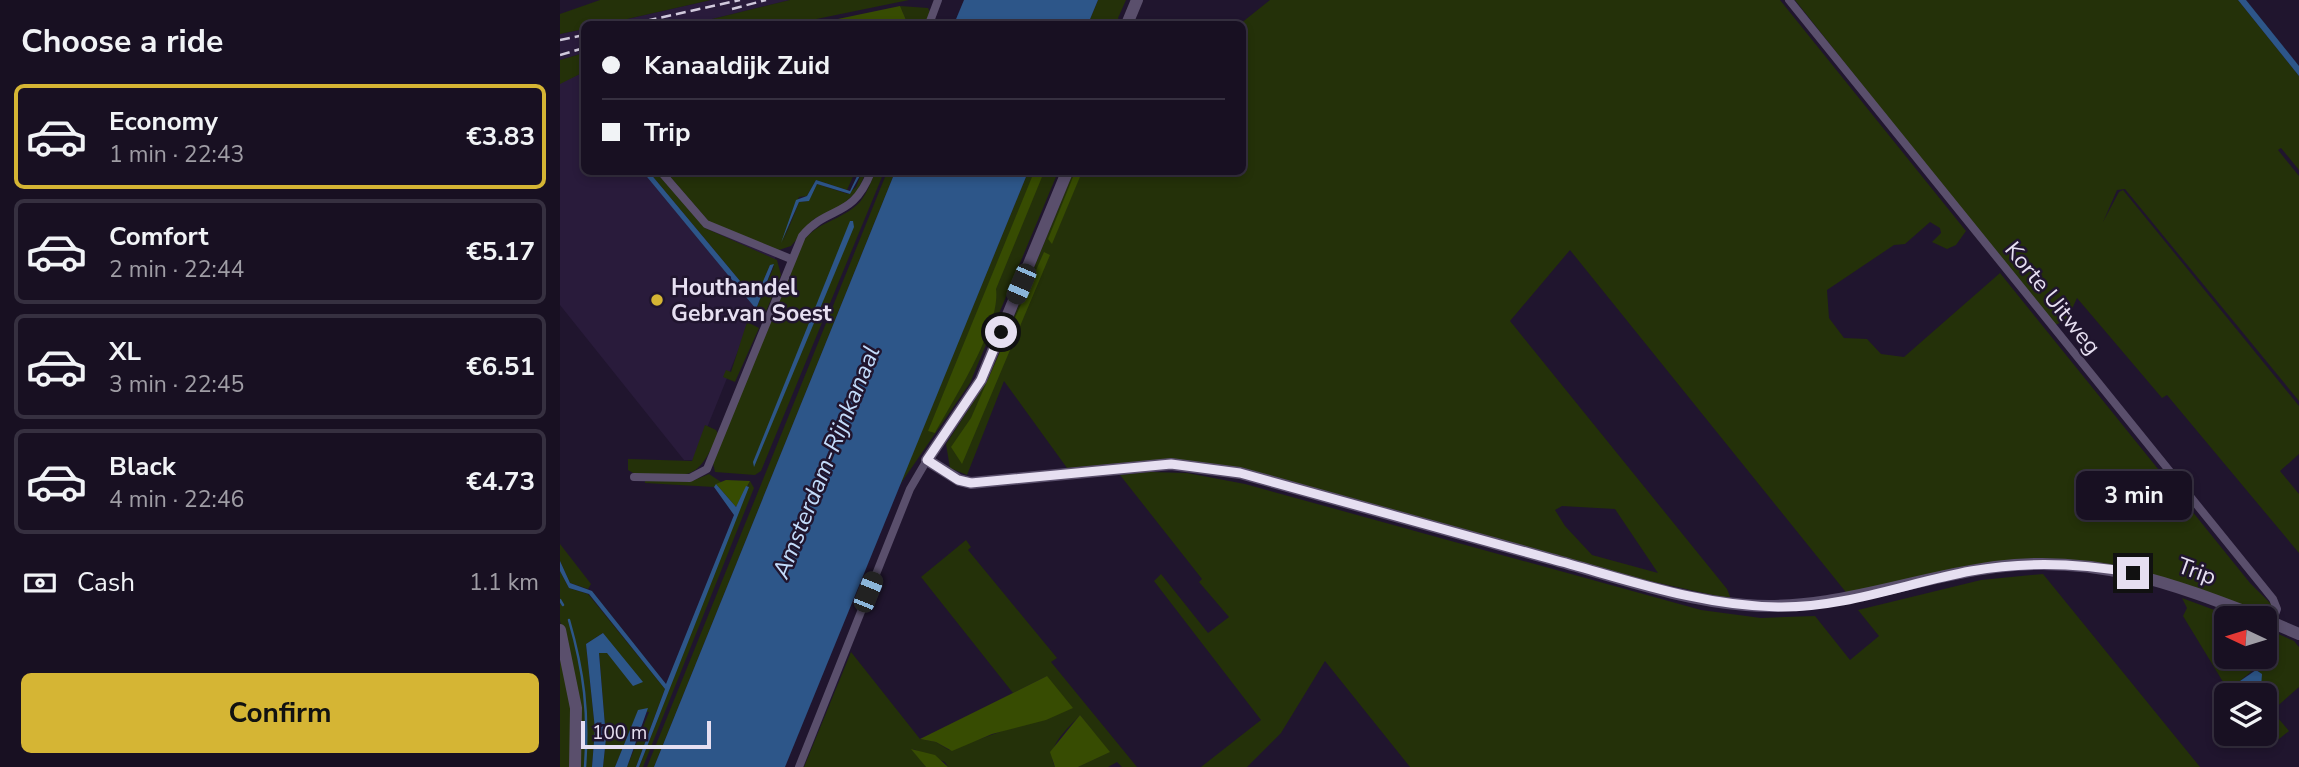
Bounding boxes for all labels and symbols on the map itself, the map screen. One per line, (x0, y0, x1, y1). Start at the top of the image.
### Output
street label: Korte Uitweg (1997, 235, 2108, 361)
car (1004, 261, 1039, 307)
place label: Houthandel Gebr.van Soest (671, 272, 832, 329)
marker: Houthandel Gebr.van Soest (649, 292, 665, 308)
route start (985, 316, 1017, 348)
water label: Amsterdam-Rijnkanaal (764, 341, 887, 584)
callout: 3 min (2075, 472, 2191, 520)
street label: Trip (2173, 550, 2220, 593)
route end (2117, 557, 2149, 589)
car (851, 569, 886, 615)
north arrow (2214, 606, 2277, 668)
scale bar (581, 718, 710, 750)

